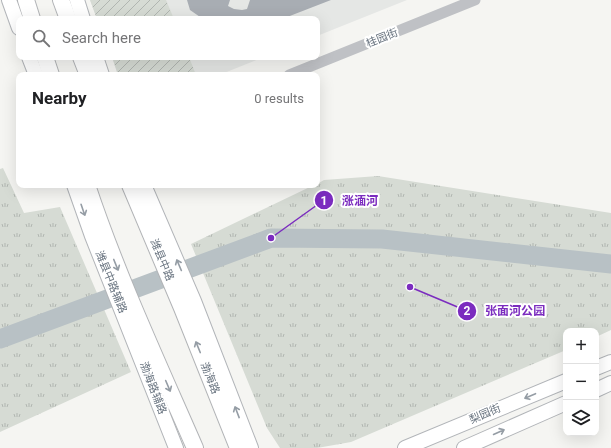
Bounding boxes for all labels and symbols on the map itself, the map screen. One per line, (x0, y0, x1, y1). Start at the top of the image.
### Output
street label: 桂园街 (364, 26, 400, 50)
callout: 涨湎河 (314, 188, 386, 212)
text: 1 (321, 194, 327, 208)
text: 涨湎河 (342, 194, 378, 208)
one-way arrow (80, 204, 88, 216)
street label: 潍县中路 (147, 237, 177, 283)
street label: 潍县中路辅路 (93, 249, 129, 315)
one-way arrow (113, 258, 121, 270)
one-way arrow (175, 260, 182, 272)
callout: 张面河公园 (457, 299, 553, 323)
text: 2 (464, 304, 471, 318)
text: 张面河公园 (485, 304, 545, 318)
one-way arrow (193, 341, 201, 353)
street label: 渤海路辅路 (137, 360, 169, 416)
street label: 渤海路 (198, 360, 222, 396)
one-way arrow (165, 380, 172, 392)
one-way arrow (524, 392, 536, 400)
street label: 梨园街 (467, 402, 503, 426)
one-way arrow (232, 406, 240, 418)
one-way arrow (493, 428, 505, 436)

